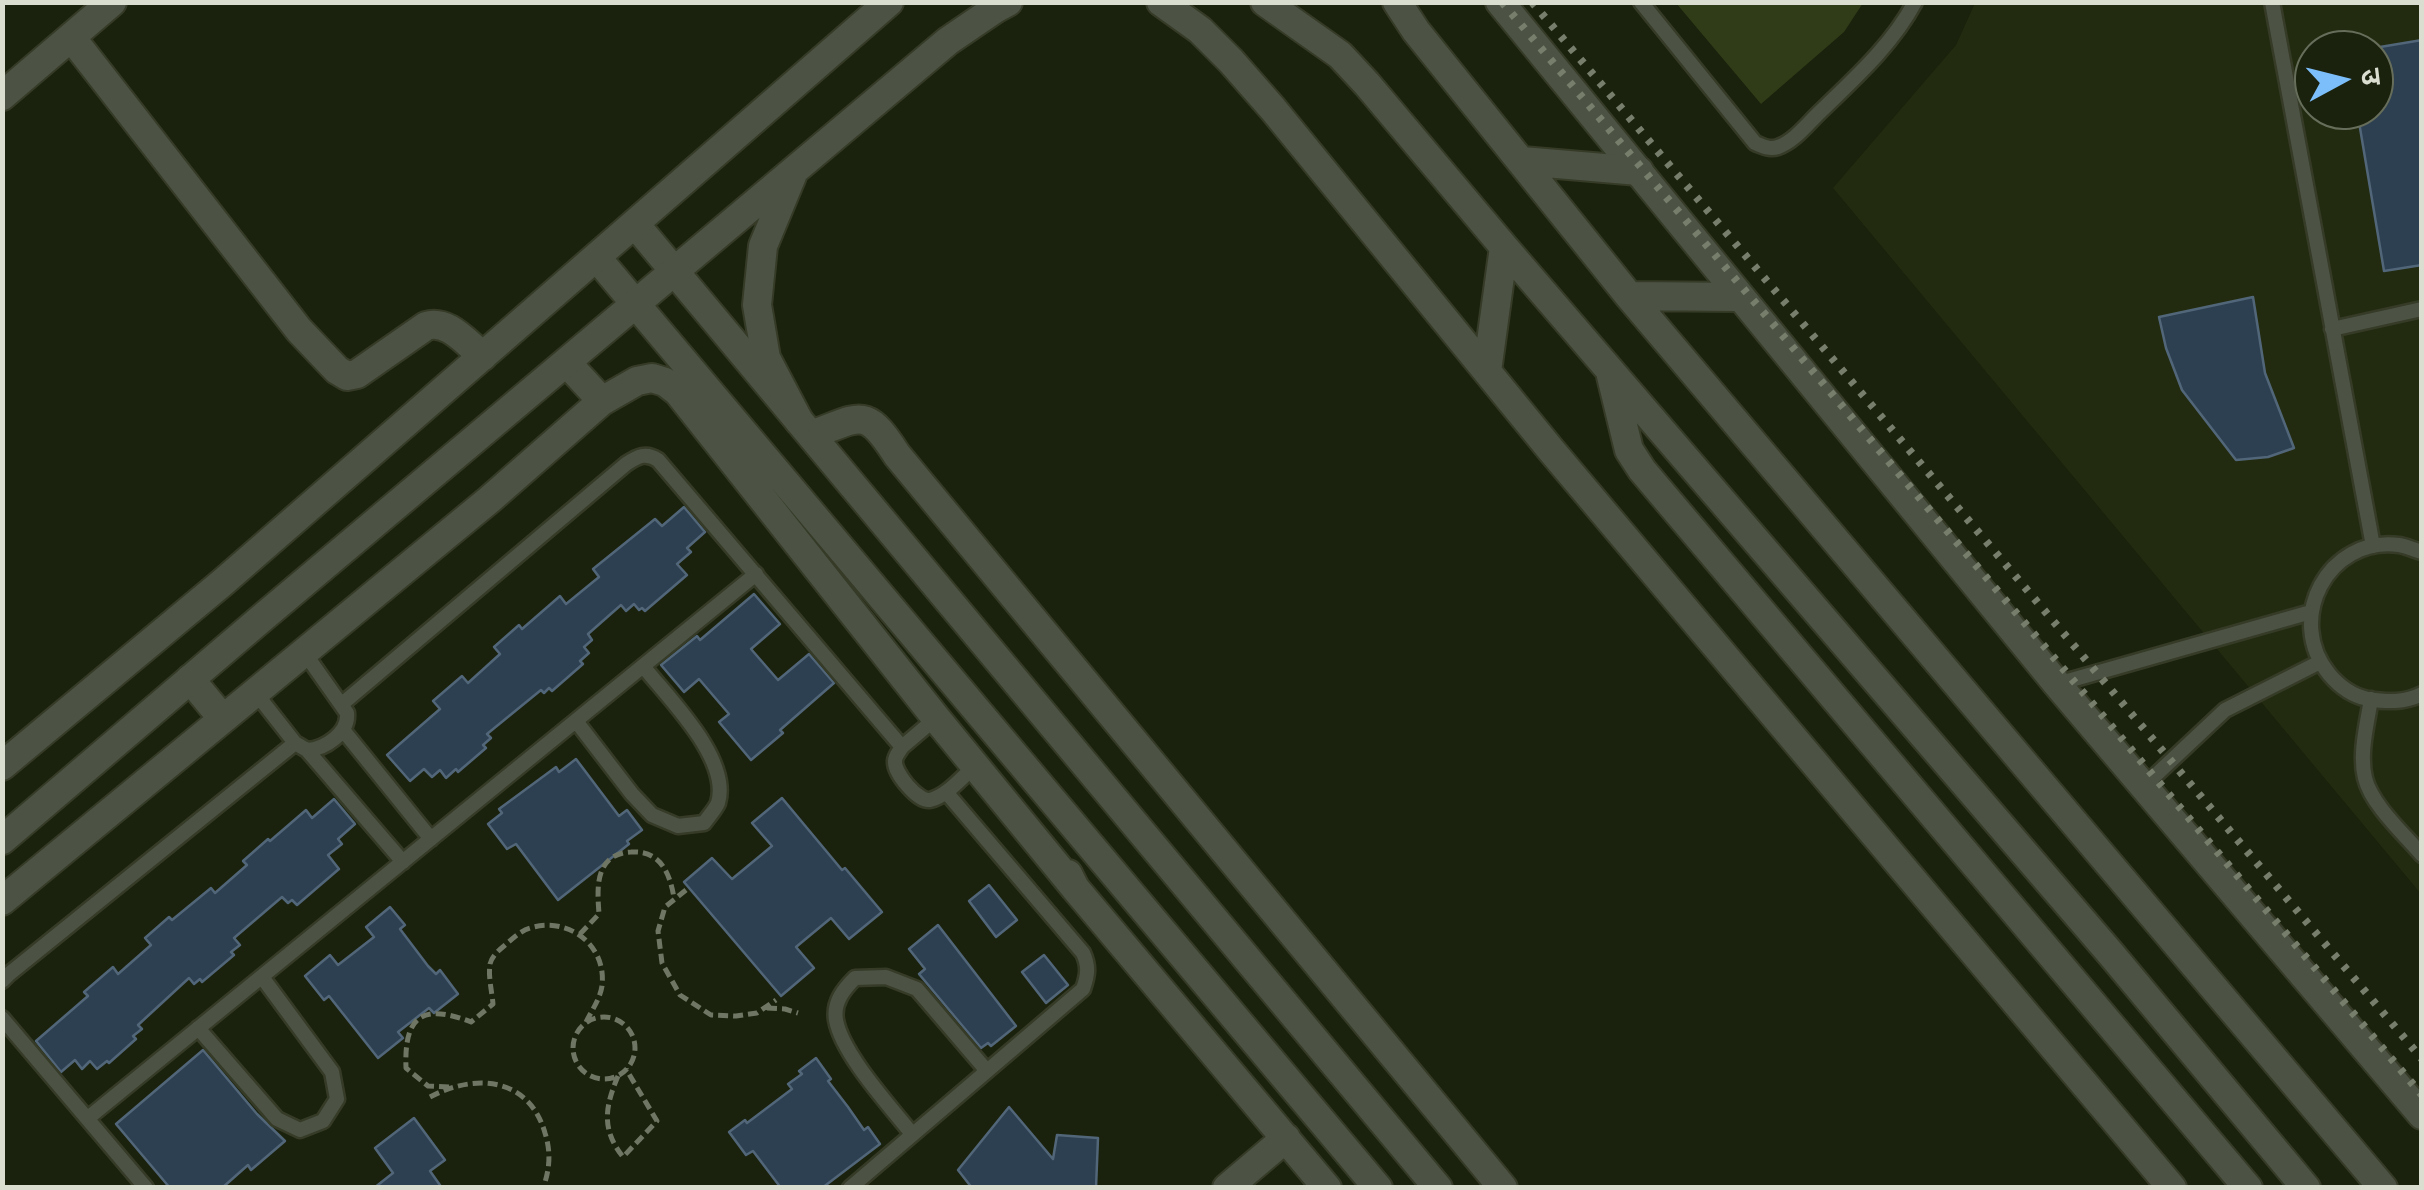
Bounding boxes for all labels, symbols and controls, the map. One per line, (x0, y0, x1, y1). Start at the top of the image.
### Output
north arrow (2294, 30, 2394, 130)
text: उ (2354, 66, 2390, 87)

